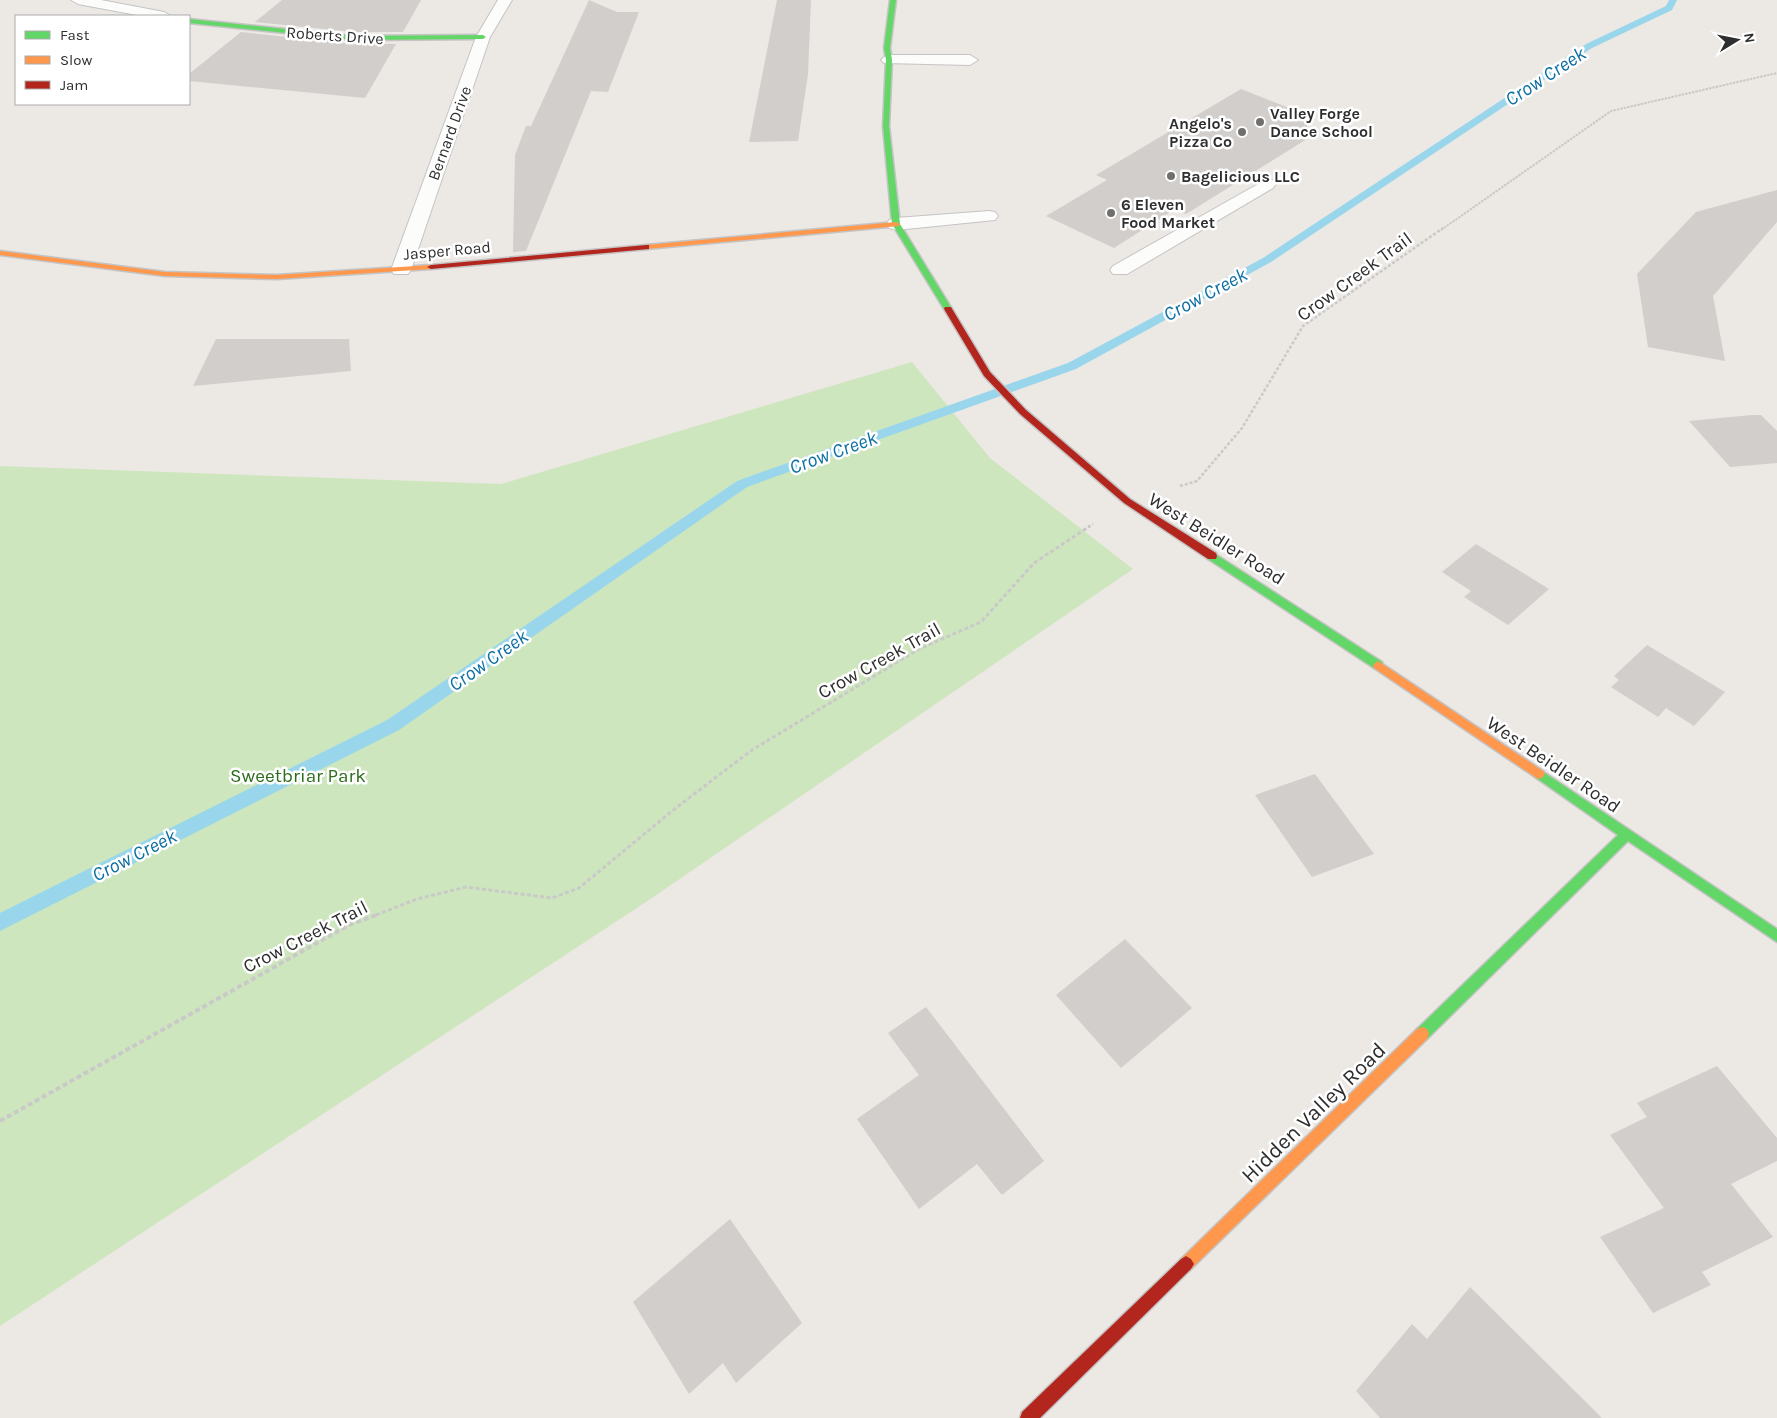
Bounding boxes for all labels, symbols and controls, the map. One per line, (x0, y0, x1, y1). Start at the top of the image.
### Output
legend (15, 15, 190, 105)
north arrow (1712, 15, 1762, 65)
street label: Roberts Drive (286, 23, 384, 48)
text: Fast (60, 26, 90, 44)
text: N (1740, 31, 1759, 44)
water label: Crow Creek (1501, 41, 1591, 111)
text: Slow (60, 51, 92, 69)
text: Jam (60, 76, 88, 94)
street label: Bernard Drive (424, 83, 475, 183)
place label: Valley Forge Dance School (1270, 104, 1373, 141)
place label: Angelo's Pizza Co (1169, 114, 1232, 151)
marker: Valley Forge Dance School (1254, 116, 1266, 128)
marker: Angelo's Pizza Co (1236, 126, 1248, 138)
place label: Bagelicious LLC (1181, 167, 1300, 186)
marker: Bagelicious LLC (1165, 170, 1177, 182)
place label: 6 Eleven Food Market (1121, 195, 1215, 232)
marker: 6 Eleven Food Market (1105, 207, 1117, 219)
street label: Crow Creek Trail (1293, 228, 1416, 326)
street label: Jasper Road (403, 237, 492, 264)
water label: Crow Creek (1159, 262, 1252, 326)
water label: Crow Creek (786, 426, 881, 479)
street label: West Beidler Road (1144, 488, 1289, 590)
street label: Crow Creek Trail (814, 618, 945, 704)
water label: Crow Creek (444, 624, 533, 696)
street label: West Beidler Road (1482, 712, 1624, 818)
park label: Sweetbriar Park (230, 765, 366, 787)
water label: Crow Creek (88, 824, 181, 886)
street label: Crow Creek Trail (239, 896, 371, 978)
street label: Hidden Valley Road (1236, 1037, 1391, 1188)

